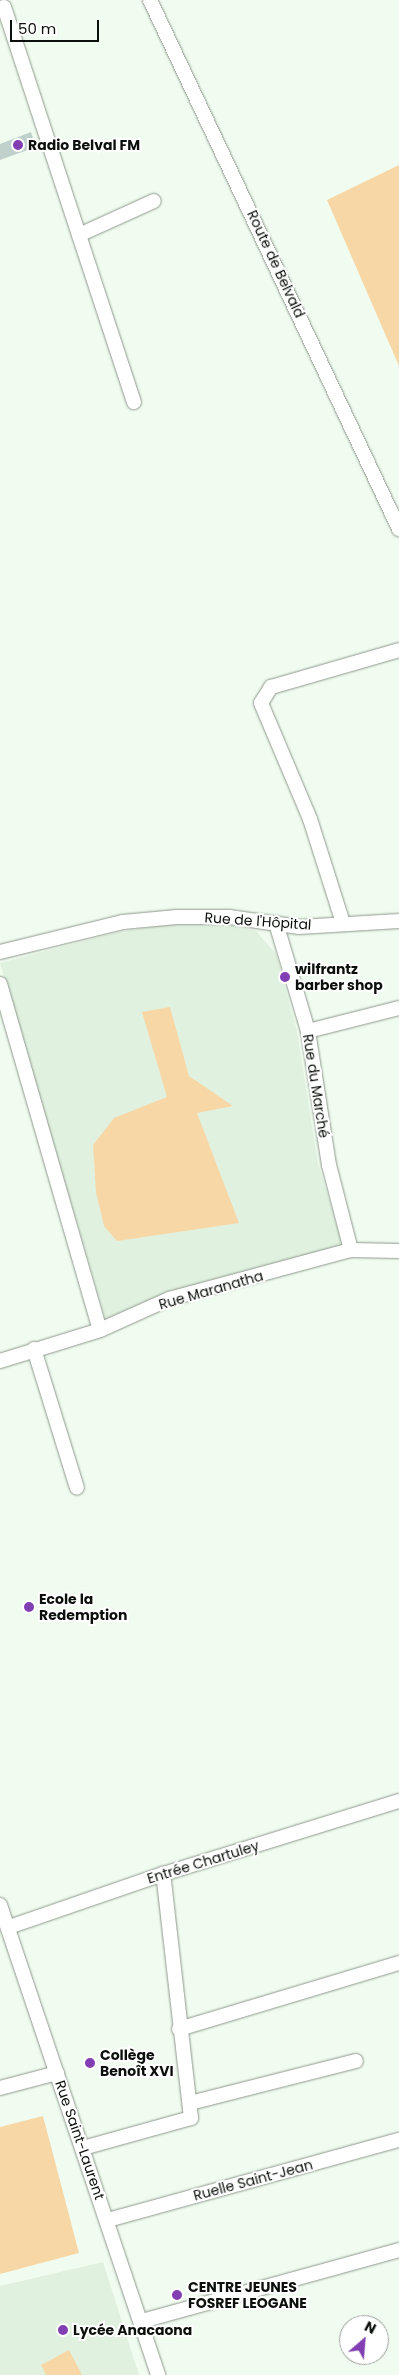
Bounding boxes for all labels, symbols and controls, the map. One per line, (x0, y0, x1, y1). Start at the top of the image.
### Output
scale bar (12, 10, 101, 42)
text: 50 m (18, 18, 56, 39)
place label: Radio Belval FM (28, 137, 140, 153)
marker: Radio Belval FM (12, 139, 24, 151)
street label: Route de Belvald (244, 208, 308, 320)
street label: Rue de l'Hôpital (204, 909, 312, 933)
place label: wilfrantz barber shop (295, 961, 383, 994)
marker: wilfrantz barber shop (279, 971, 291, 983)
street label: Rue du Marché (299, 1033, 333, 1139)
street label: Rue Maranatha (157, 1267, 265, 1313)
place label: Ecole la Redemption (39, 1591, 127, 1624)
marker: Ecole la Redemption (23, 1601, 35, 1613)
street label: Entrée Chartuley (145, 1837, 261, 1887)
place label: Collège Benoît XVI (100, 2047, 174, 2080)
marker: Collège Benoît XVI (84, 2057, 96, 2069)
street label: Rue Saint-Laurent (52, 2078, 108, 2202)
street label: Ruelle Saint-Jean (191, 2156, 315, 2204)
place label: CENTRE JEUNES FOSREF LEOGANE (188, 2279, 307, 2312)
marker: CENTRE JEUNES FOSREF LEOGANE (170, 2288, 184, 2302)
north arrow (339, 2315, 389, 2365)
text: N (361, 2316, 380, 2339)
place label: Lycée Anacaona (73, 2322, 192, 2338)
marker: Lycée Anacaona (57, 2324, 69, 2336)

